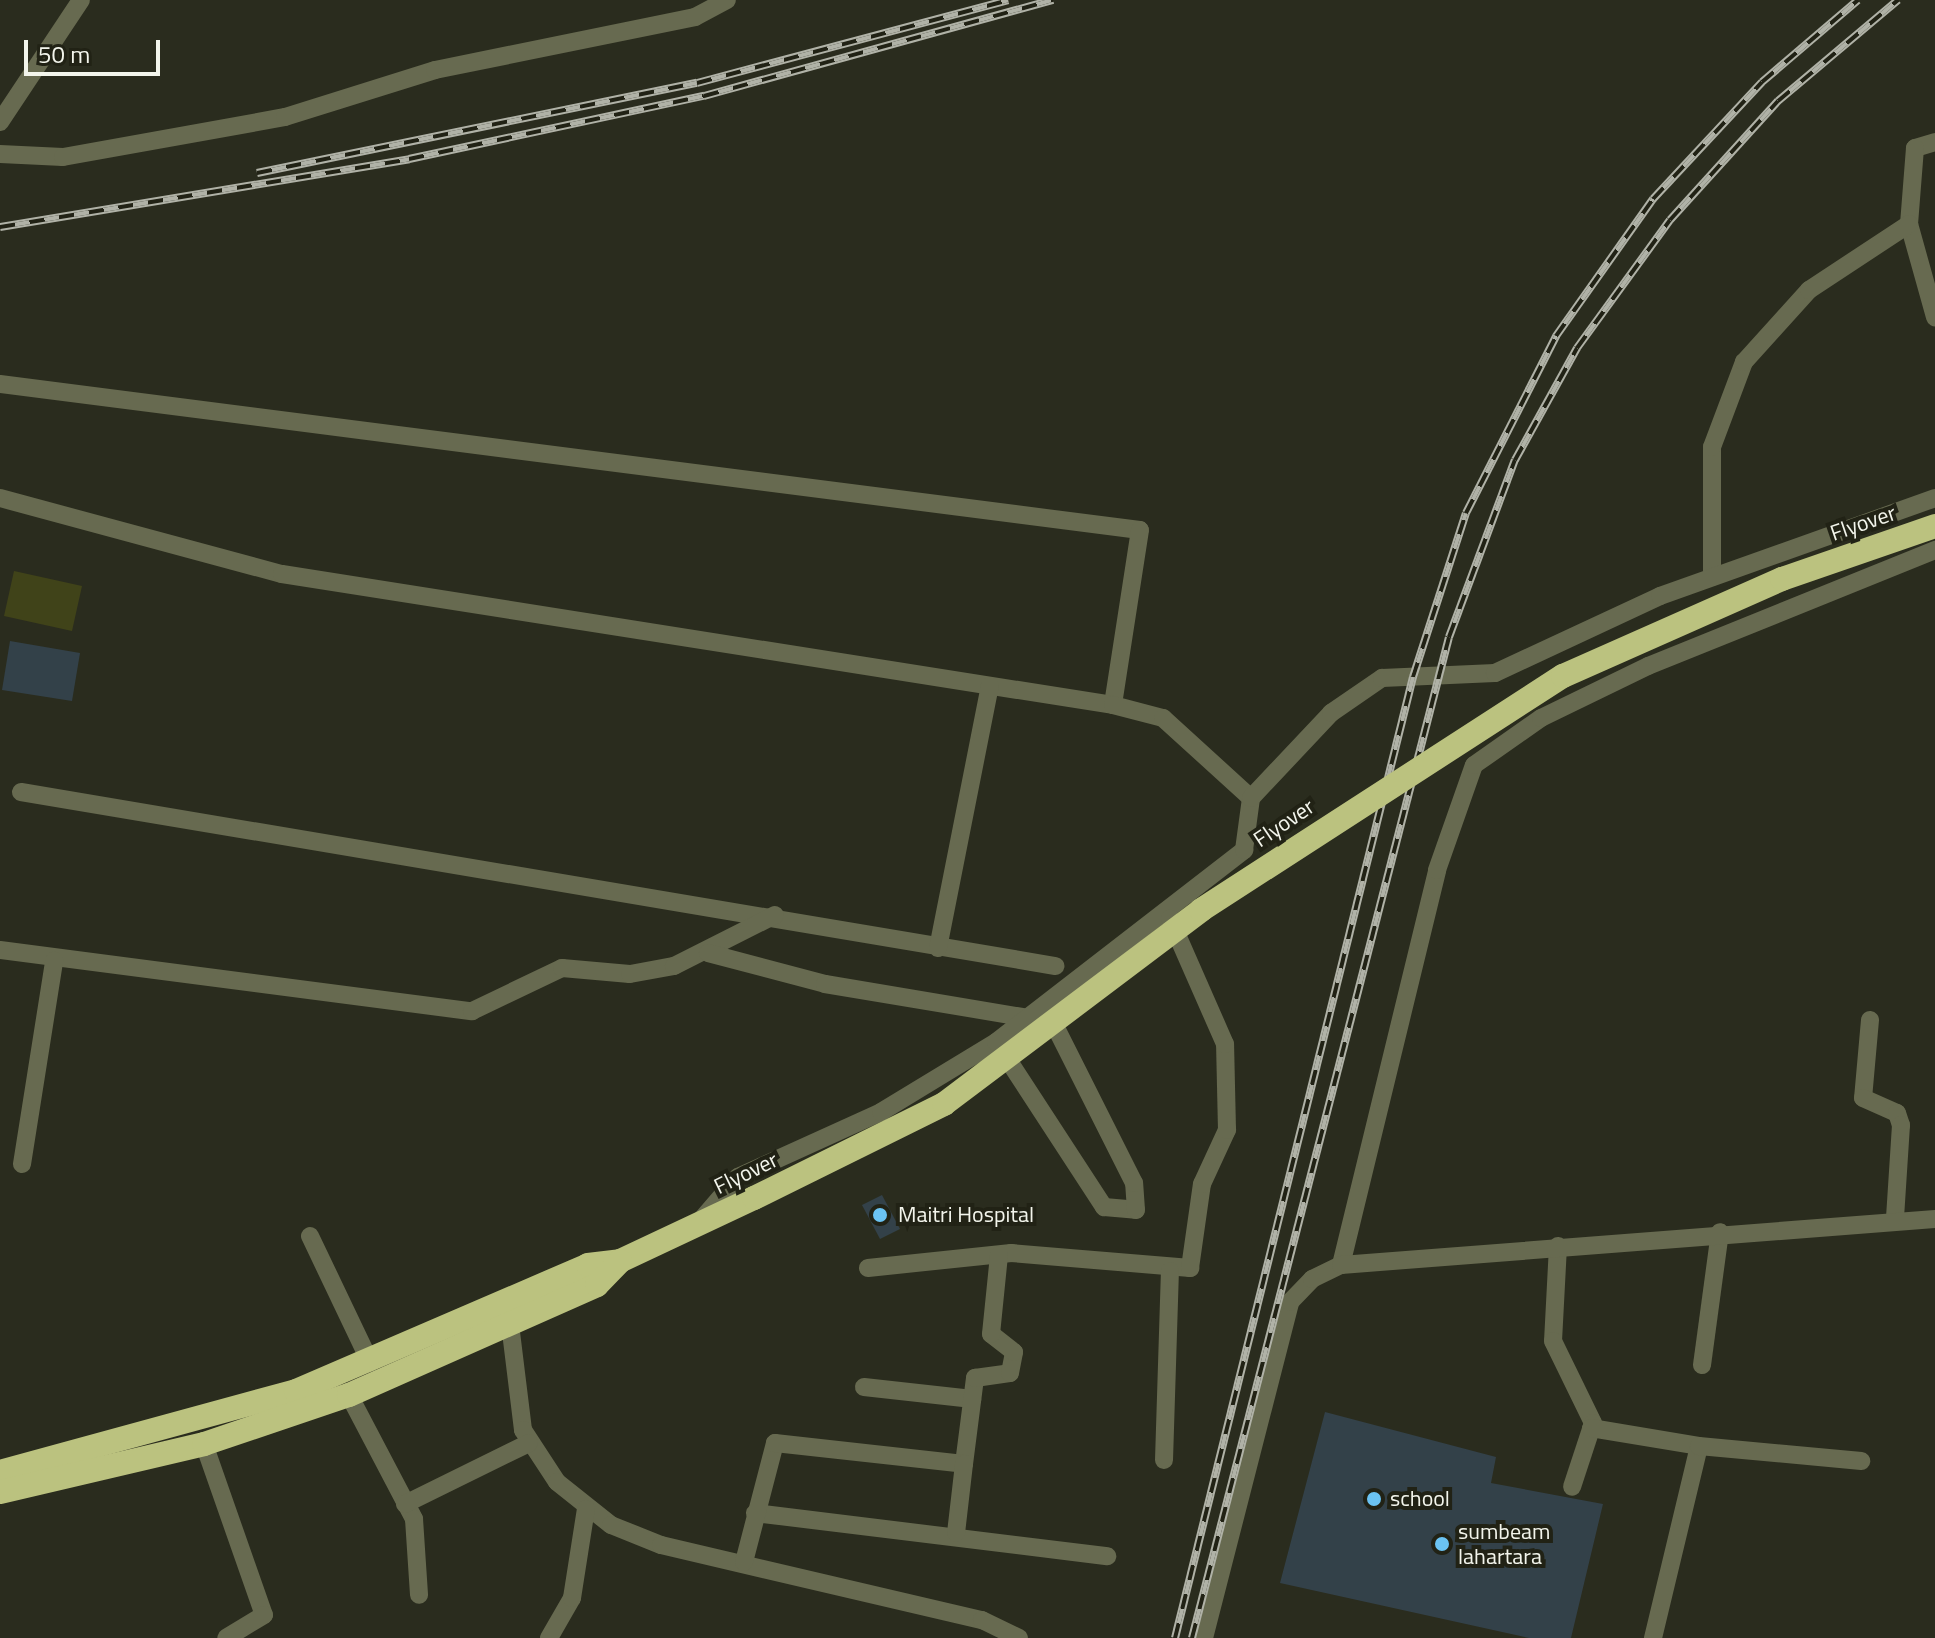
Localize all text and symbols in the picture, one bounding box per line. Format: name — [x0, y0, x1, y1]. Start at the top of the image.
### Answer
scale bar — [28, 24, 164, 74]
text: 50 m — [38, 36, 90, 72]
street label: Flyover — [1827, 500, 1899, 546]
street label: Flyover — [1249, 793, 1319, 853]
street label: Flyover — [710, 1146, 782, 1200]
place label: Maitri Hospital — [898, 1202, 1034, 1228]
marker: Maitri Hospital — [869, 1204, 891, 1226]
place label: school — [1390, 1486, 1450, 1512]
marker: school — [1365, 1490, 1383, 1508]
place label: sumbeam lahartara — [1458, 1518, 1550, 1570]
marker: sumbeam lahartara — [1433, 1535, 1451, 1553]

